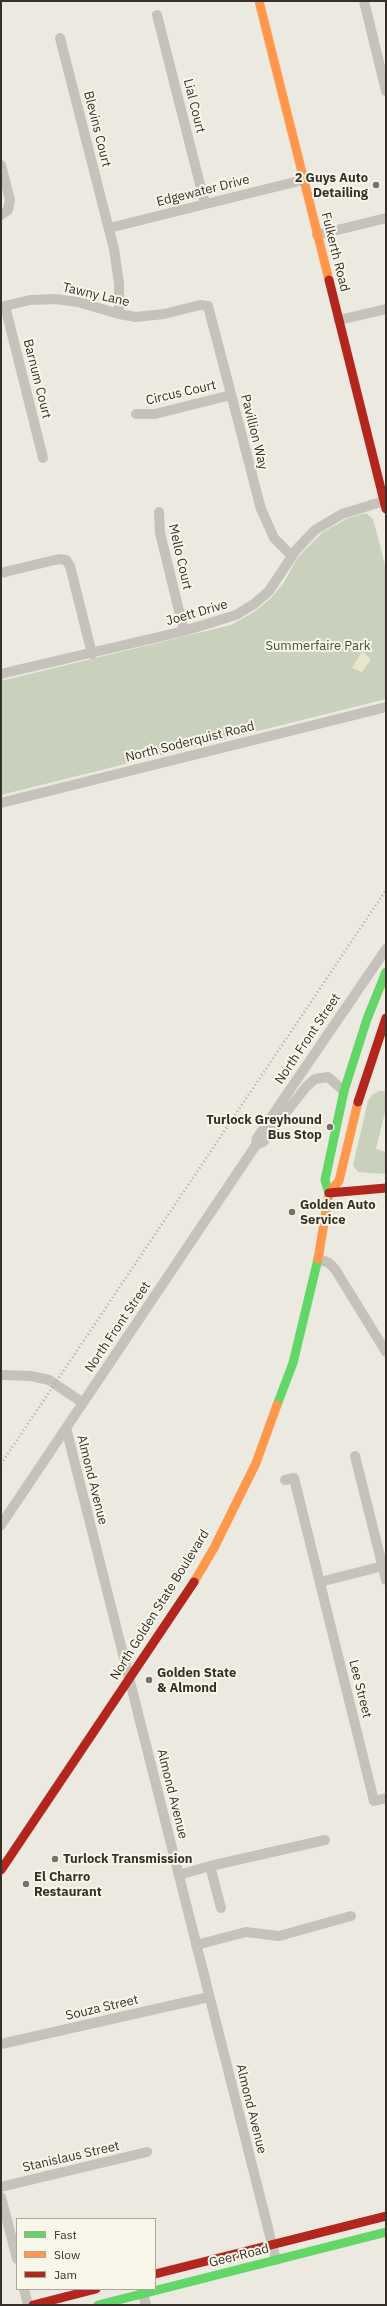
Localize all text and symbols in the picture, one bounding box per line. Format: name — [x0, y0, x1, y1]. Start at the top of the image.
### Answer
street label: Lial Court — [180, 77, 208, 135]
street label: Blevins Court — [80, 89, 114, 169]
place label: 2 Guys Auto Detailing — [295, 170, 368, 201]
street label: Edgewater Drive — [155, 172, 251, 210]
marker: 2 Guys Auto Detailing — [371, 180, 381, 190]
street label: Fulkerth Road — [318, 211, 352, 293]
street label: Tawny Lane — [61, 280, 131, 310]
street label: Barnum Court — [20, 338, 54, 420]
street label: Circus Court — [144, 377, 218, 409]
street label: Pavillion Way — [237, 393, 271, 471]
street label: Mello Court — [165, 523, 195, 591]
street label: Joett Drive — [164, 597, 230, 629]
park label: Summerfaire Park — [265, 638, 371, 654]
street label: North Soderquist Road — [124, 718, 256, 766]
street label: North Front Street — [272, 991, 344, 1087]
place label: Turlock Greyhound Bus Stop — [206, 1112, 322, 1143]
marker: Turlock Greyhound Bus Stop — [325, 1122, 335, 1132]
place label: Golden Auto Service — [300, 1197, 376, 1228]
marker: Golden Auto Service — [287, 1207, 297, 1217]
street label: North Front Street — [82, 1279, 154, 1375]
street label: Almond Avenue — [73, 1434, 111, 1526]
street label: North Golden State Boulevard — [107, 1527, 213, 1683]
street label: Lee Street — [345, 1658, 375, 1720]
place label: Golden State & Almond — [157, 1665, 236, 1696]
marker: Golden State & Almond — [144, 1675, 154, 1685]
street label: Almond Avenue — [153, 1748, 191, 1840]
place label: Turlock Transmission — [63, 1851, 192, 1867]
marker: Turlock Transmission — [50, 1854, 60, 1864]
place label: El Charro Restaurant — [34, 1869, 102, 1900]
marker: El Charro Restaurant — [21, 1879, 31, 1889]
street label: Souza Street — [64, 1992, 140, 2024]
street label: Almond Avenue — [232, 2063, 270, 2155]
street label: Stanislaus Street — [21, 2138, 121, 2176]
legend — [16, 2218, 156, 2290]
text: Fast — [54, 2227, 77, 2242]
street label: Geer Road — [208, 2241, 270, 2271]
text: Slow — [54, 2247, 80, 2262]
text: Jam — [54, 2267, 77, 2282]

